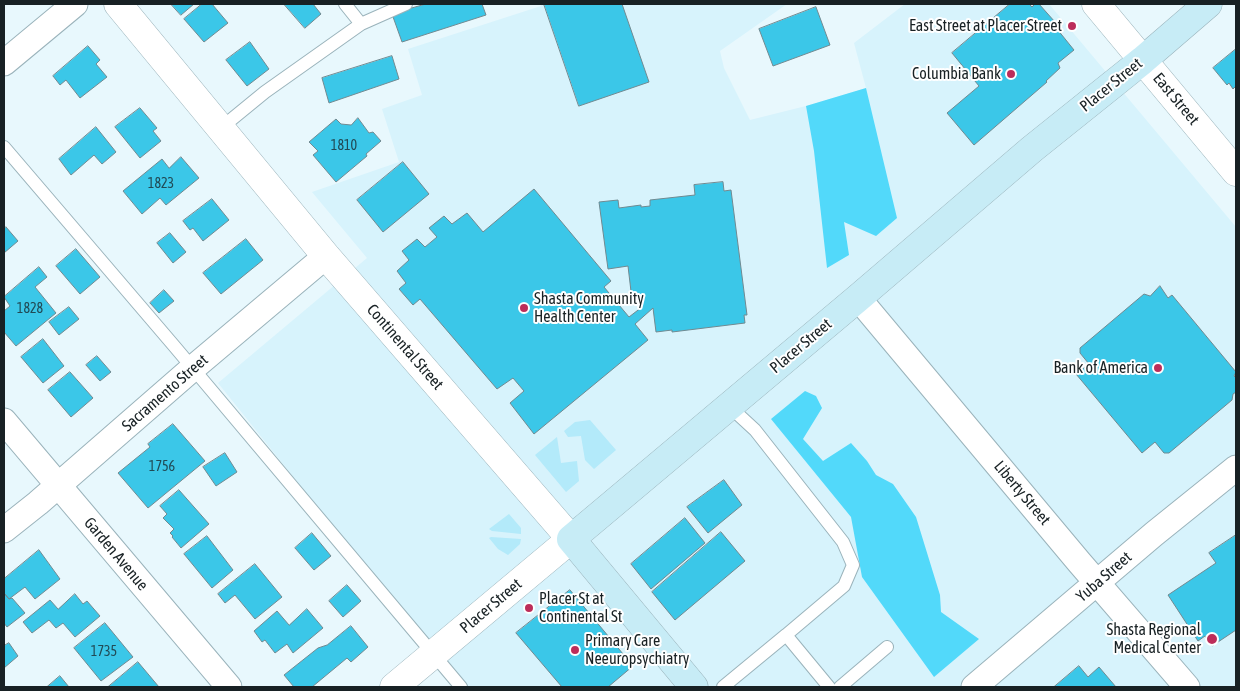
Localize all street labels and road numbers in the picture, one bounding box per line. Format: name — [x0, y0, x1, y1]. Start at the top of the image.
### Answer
street label: Placer Street — [1076, 54, 1146, 116]
street label: East Street — [1149, 69, 1203, 129]
street label: Continental Street — [363, 300, 447, 394]
street label: Placer Street — [766, 315, 836, 377]
street label: Sacramento Street — [118, 350, 212, 436]
street label: Liberty Street — [990, 457, 1054, 529]
street label: Garden Avenue — [80, 513, 152, 595]
street label: Yuba Street — [1072, 548, 1136, 606]
street label: Placer Street — [456, 575, 526, 637]

